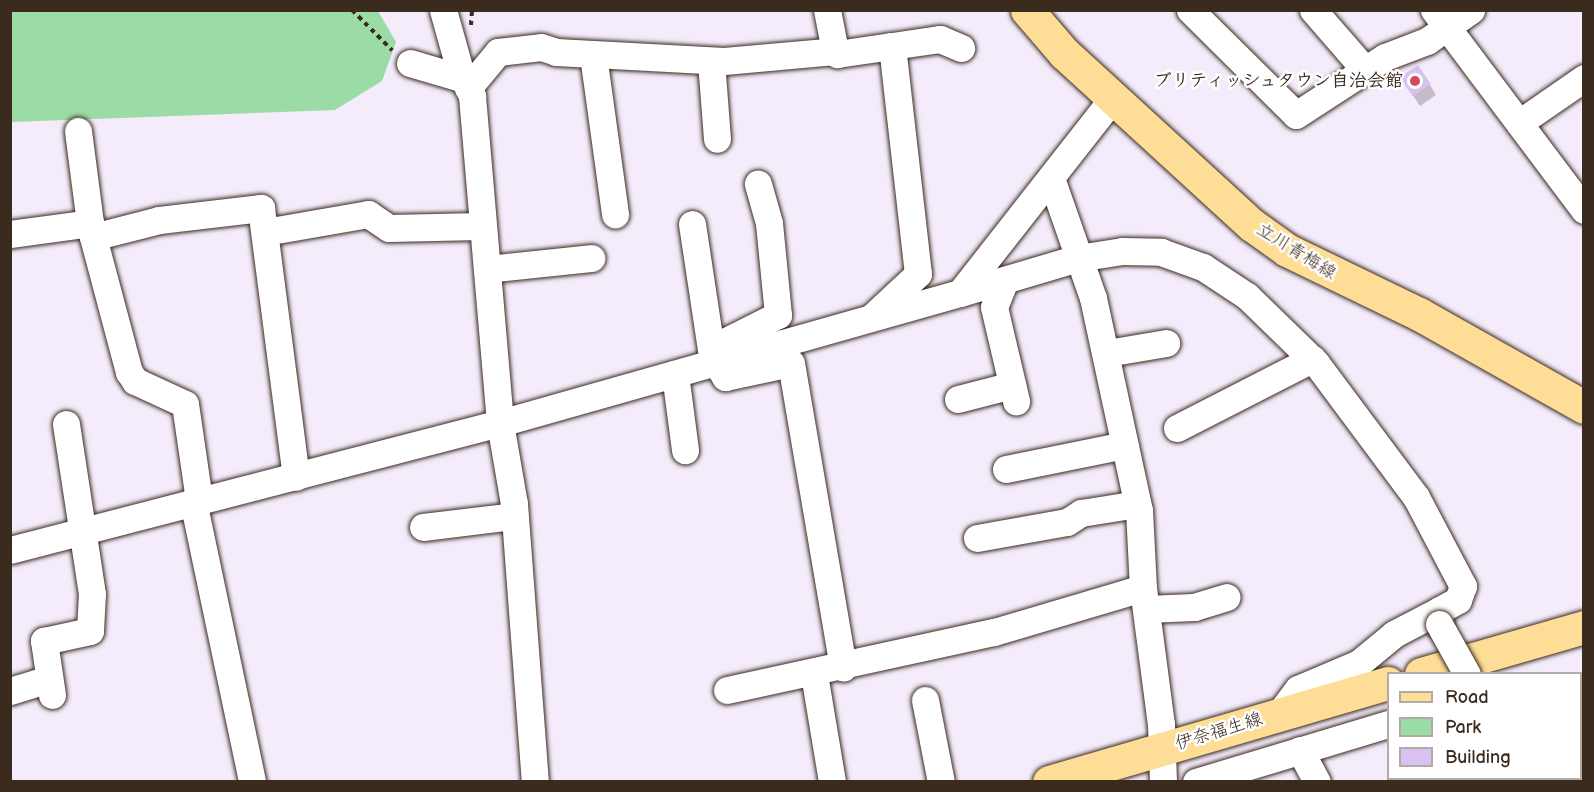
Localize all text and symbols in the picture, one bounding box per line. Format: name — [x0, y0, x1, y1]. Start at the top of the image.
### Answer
place label: ブリティッシュタウン自治会館 — [1151, 70, 1403, 92]
marker: ブリティッシュタウン自治会館 — [1408, 74, 1422, 88]
street label: 立川青梅線 — [1252, 219, 1340, 285]
legend — [1387, 672, 1582, 780]
text: Road — [1445, 687, 1489, 708]
street label: 伊奈福生線 — [1173, 709, 1265, 755]
text: Park — [1445, 717, 1481, 738]
text: Building — [1445, 747, 1511, 768]

